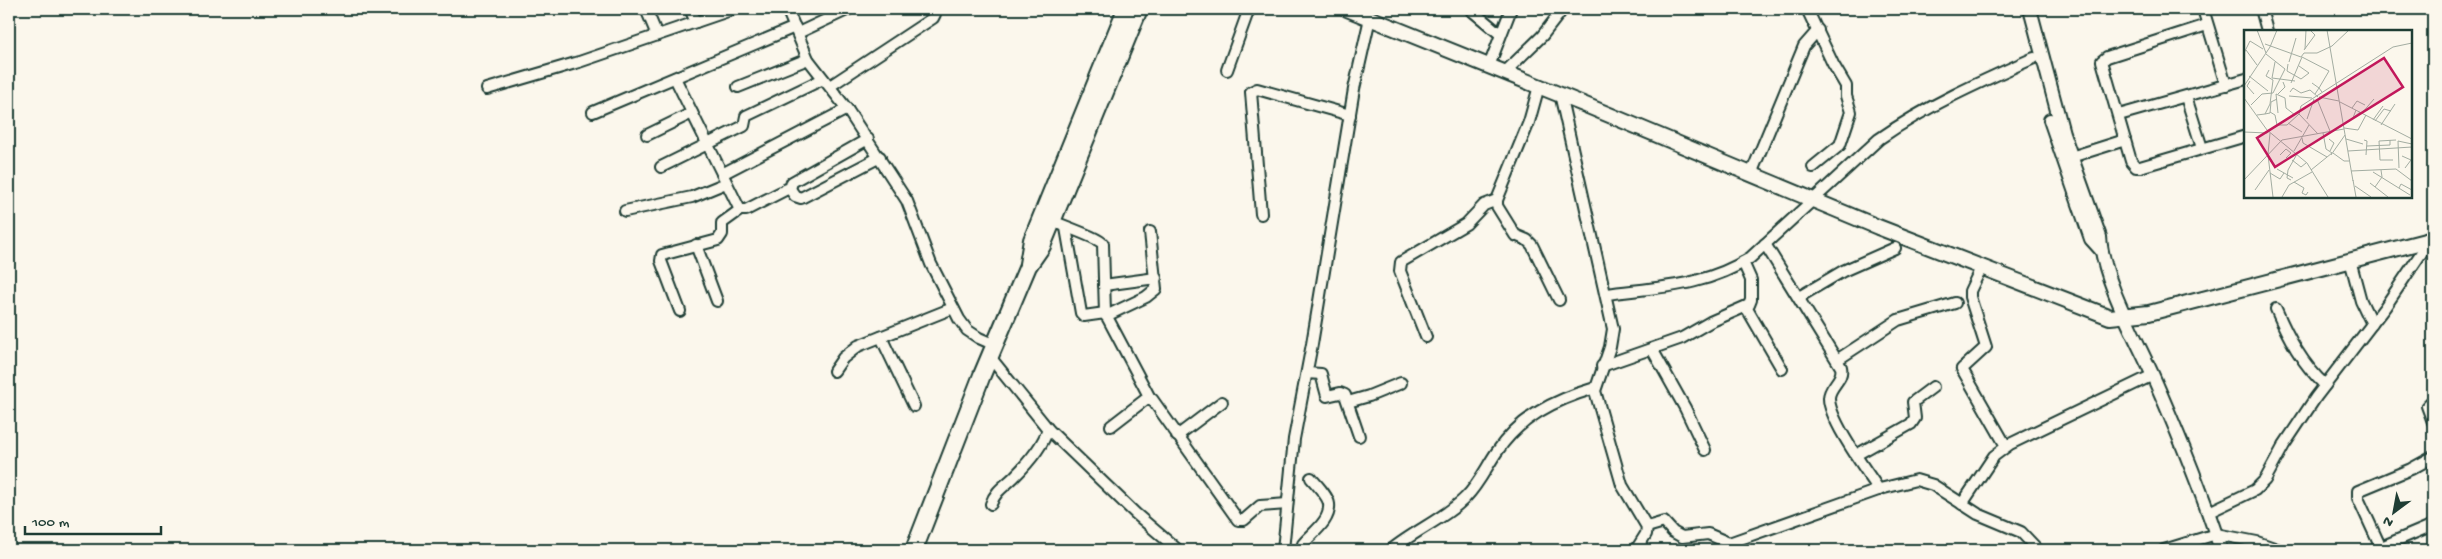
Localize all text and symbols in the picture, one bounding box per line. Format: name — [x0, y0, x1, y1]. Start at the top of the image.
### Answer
inset map — [2244, 30, 2412, 198]
north arrow — [2370, 486, 2420, 536]
scale bar — [25, 504, 161, 536]
text: N — [2380, 511, 2397, 531]
text: 100 m — [31, 514, 70, 532]

